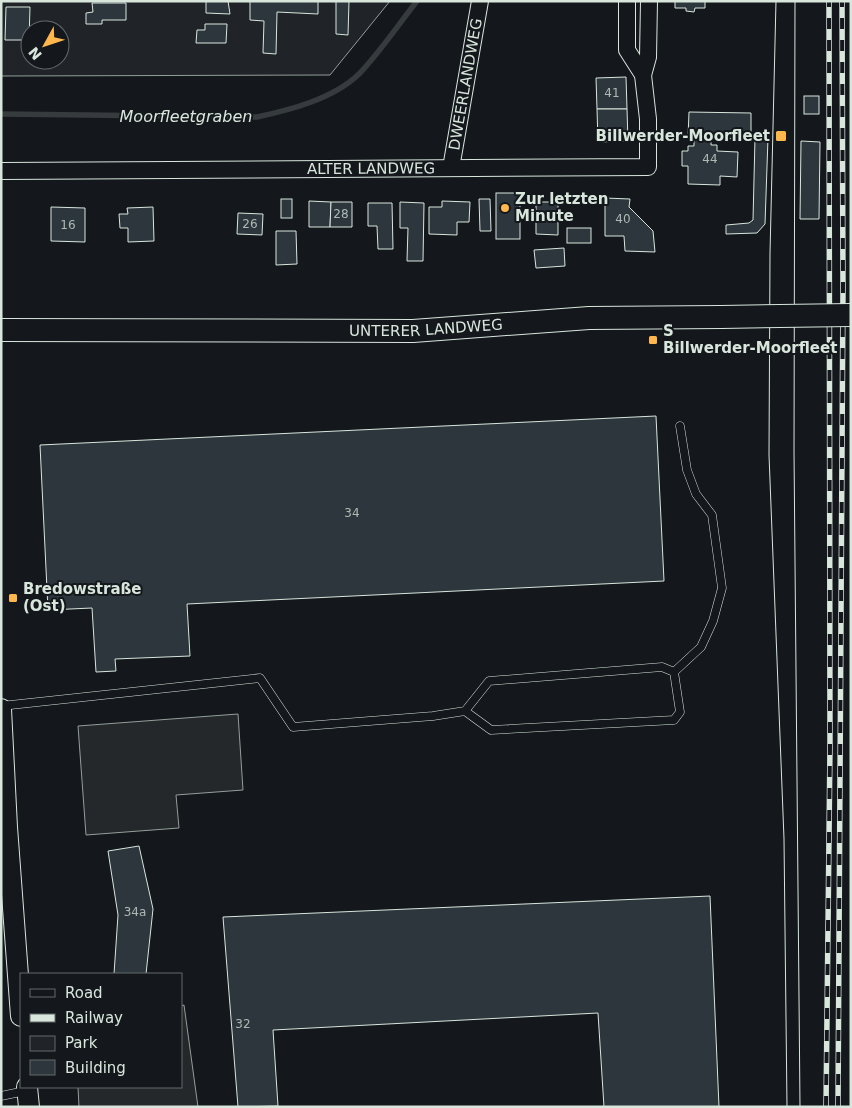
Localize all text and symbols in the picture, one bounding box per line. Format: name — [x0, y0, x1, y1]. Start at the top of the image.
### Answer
street label: DWEERLANDWEG — [445, 17, 486, 152]
north arrow — [20, 20, 70, 70]
text: N — [25, 44, 45, 63]
house number: 41 — [604, 86, 620, 100]
water label: Moorfleetgraben — [120, 107, 252, 126]
place label: Billwerder-Moorfleet — [596, 127, 770, 145]
marker: Billwerder-Moorfleet — [774, 129, 788, 143]
house number: 44 — [702, 152, 718, 166]
street label: ALTER LANDWEG — [307, 159, 435, 178]
place label: Zur letzten Minute — [515, 190, 608, 225]
marker: Zur letzten Minute — [499, 202, 511, 214]
house number: 28 — [333, 207, 349, 221]
house number: 40 — [615, 212, 631, 226]
house number: 26 — [242, 217, 258, 231]
house number: 16 — [60, 218, 76, 232]
street label: UNTERER LANDWEG — [349, 315, 503, 340]
place label: S Billwerder-Moorfleet — [663, 322, 837, 357]
marker: S Billwerder-Moorfleet — [647, 334, 659, 346]
house number: 34 — [344, 506, 360, 520]
place label: Bredowstraße (Ost) — [23, 580, 141, 615]
marker: Bredowstraße (Ost) — [7, 592, 19, 604]
house number: 34a — [124, 905, 146, 919]
legend — [20, 973, 182, 1088]
text: Road — [65, 984, 103, 1002]
text: Railway — [65, 1009, 123, 1027]
house number: 32 — [235, 1017, 251, 1031]
text: Park — [65, 1034, 98, 1052]
text: Building — [65, 1059, 126, 1077]

